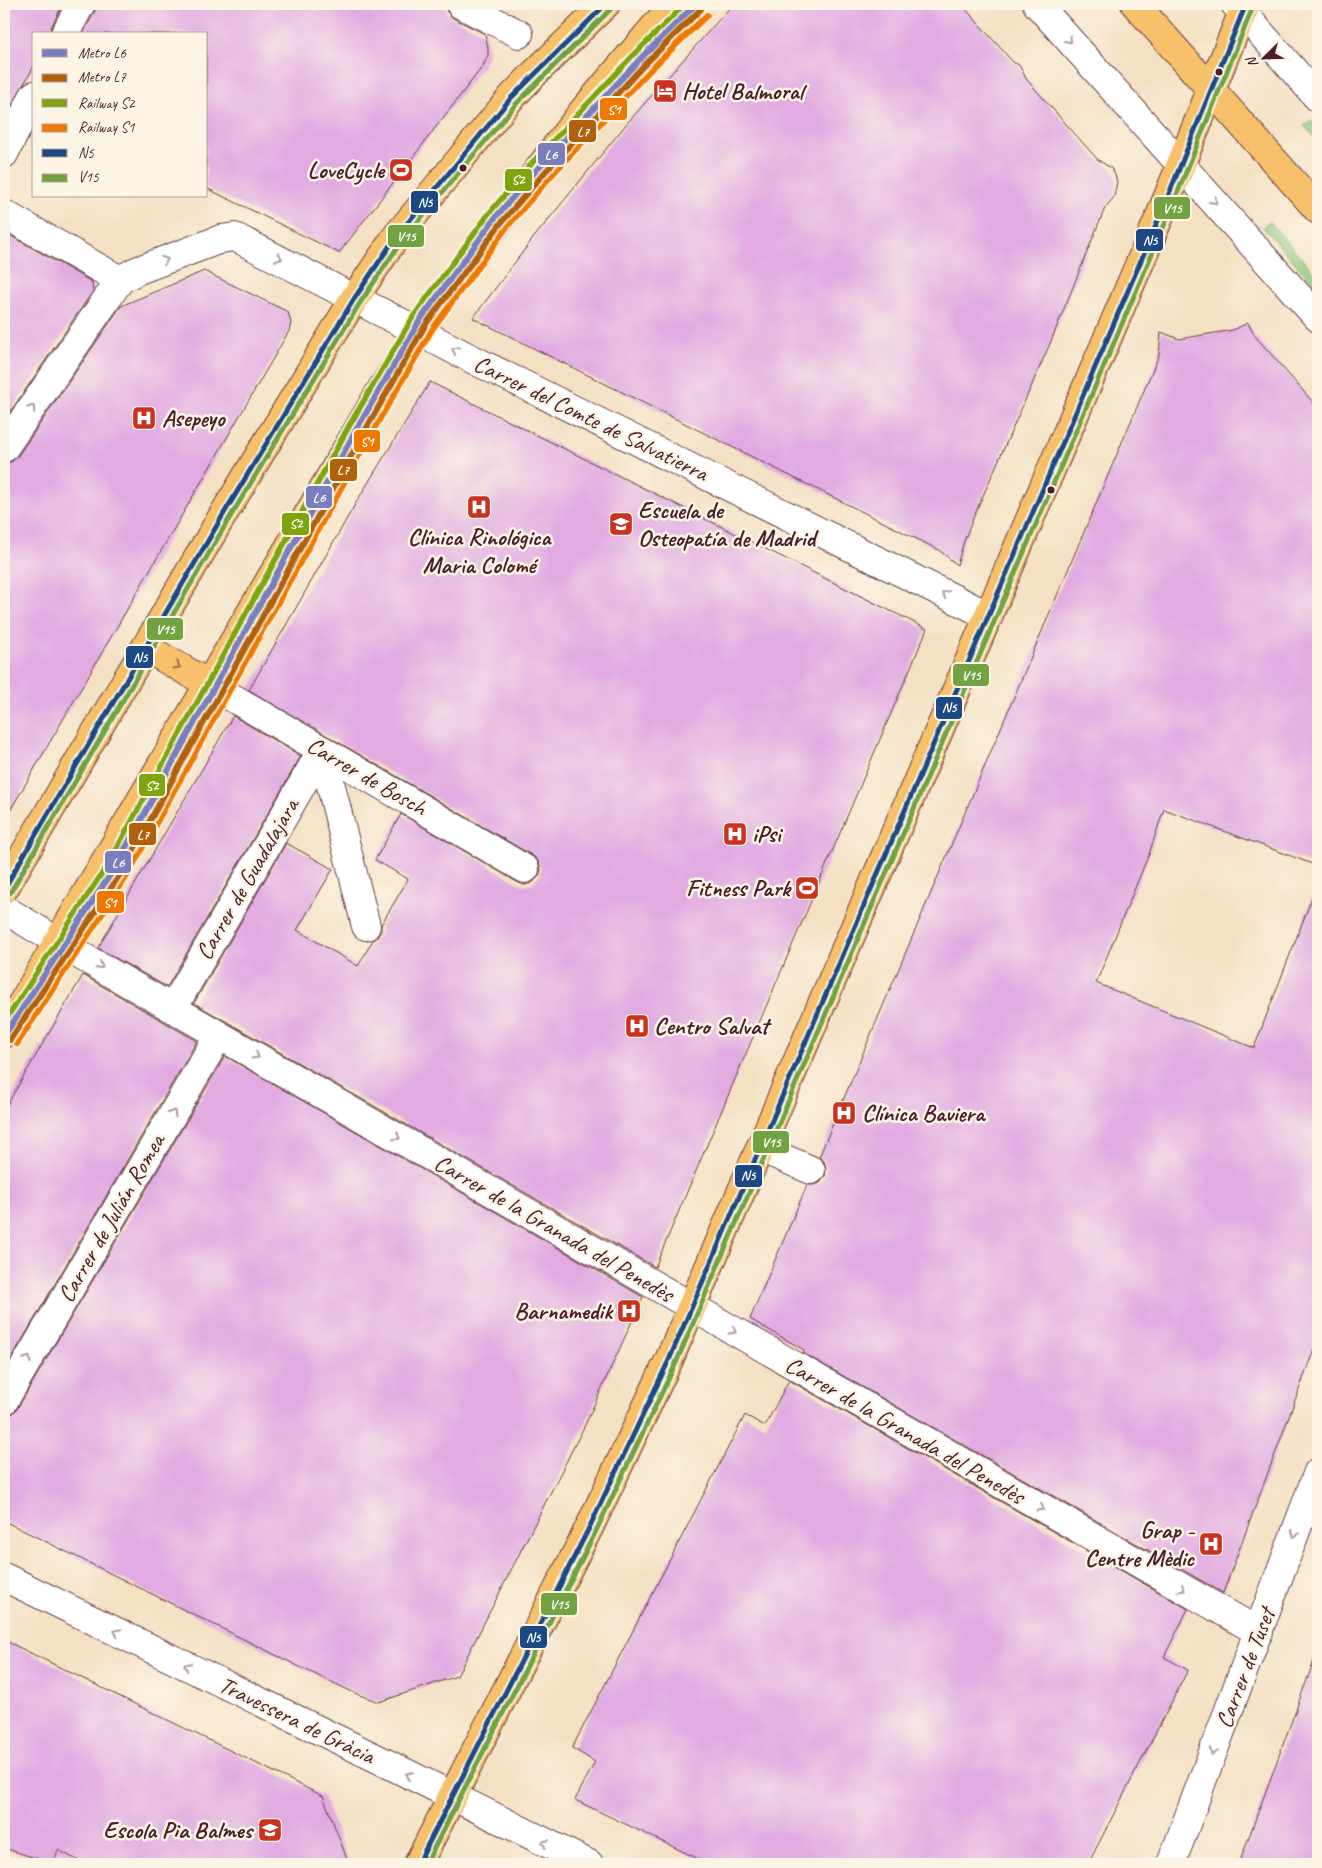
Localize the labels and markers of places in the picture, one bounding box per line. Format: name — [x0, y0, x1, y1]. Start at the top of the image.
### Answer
unlabelled marker — [1214, 67, 1224, 77]
place label: Hotel Balmoral — [682, 76, 808, 106]
hotel icon: Hotel Balmoral — [652, 78, 678, 104]
place label: LoveCycle — [308, 155, 386, 185]
sports icon: LoveCycle — [388, 157, 414, 183]
unlabelled marker — [458, 163, 468, 173]
place label: Asepeyo — [162, 403, 227, 433]
hospital icon: Asepeyo — [131, 405, 157, 431]
unlabelled marker — [1046, 485, 1056, 495]
hospital icon: Clínica Rinológica Maria Colomé — [466, 494, 492, 520]
place label: Escuela de Osteopatía de Madrid — [638, 495, 819, 553]
school or university icon: Escuela de Osteopatía de Madrid — [608, 511, 634, 537]
place label: Clínica Rinológica Maria Colomé — [408, 522, 553, 580]
place label: iPsi — [752, 819, 784, 849]
hospital icon: iPsi — [722, 821, 748, 847]
place label: Fitness Park — [686, 873, 792, 903]
sports icon: Fitness Park — [794, 875, 820, 901]
place label: Centro Salvat — [654, 1011, 772, 1041]
hospital icon: Centro Salvat — [624, 1013, 650, 1039]
place label: Clínica Baviera — [862, 1098, 986, 1128]
hospital icon: Clínica Baviera — [831, 1100, 857, 1126]
place label: Barnamedik — [514, 1296, 614, 1326]
hospital icon: Barnamedik — [616, 1298, 642, 1324]
place label: Grap - Centre Mèdic — [1085, 1515, 1195, 1573]
hospital icon: Grap - Centre Mèdic — [1198, 1531, 1224, 1557]
place label: Escola Pia Balmes — [103, 1815, 255, 1845]
school or university icon: Escola Pia Balmes — [257, 1817, 283, 1843]

